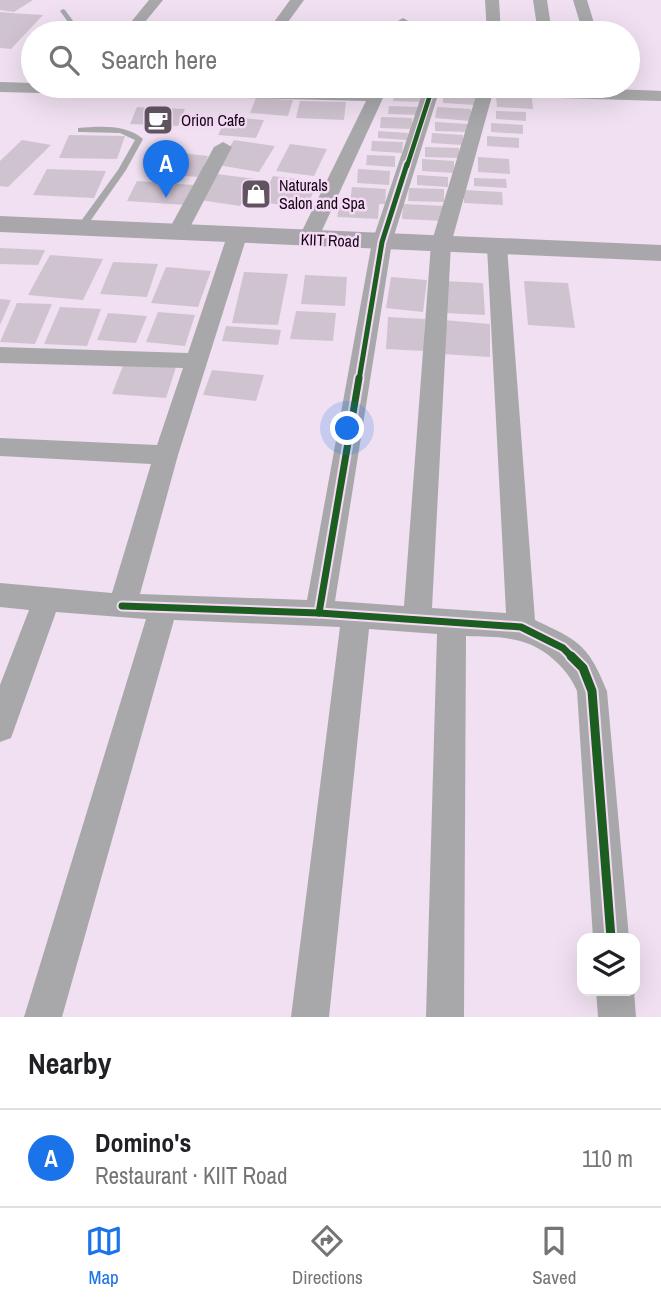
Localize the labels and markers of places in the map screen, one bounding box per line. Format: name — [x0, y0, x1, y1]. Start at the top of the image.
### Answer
cafe icon: Orion Cafe — [141, 103, 175, 137]
place label: Orion Cafe — [181, 109, 245, 131]
pin: A — [143, 140, 189, 198]
place label: Naturals Salon and Spa — [279, 174, 366, 214]
shop icon: Naturals Salon and Spa — [239, 177, 273, 211]

